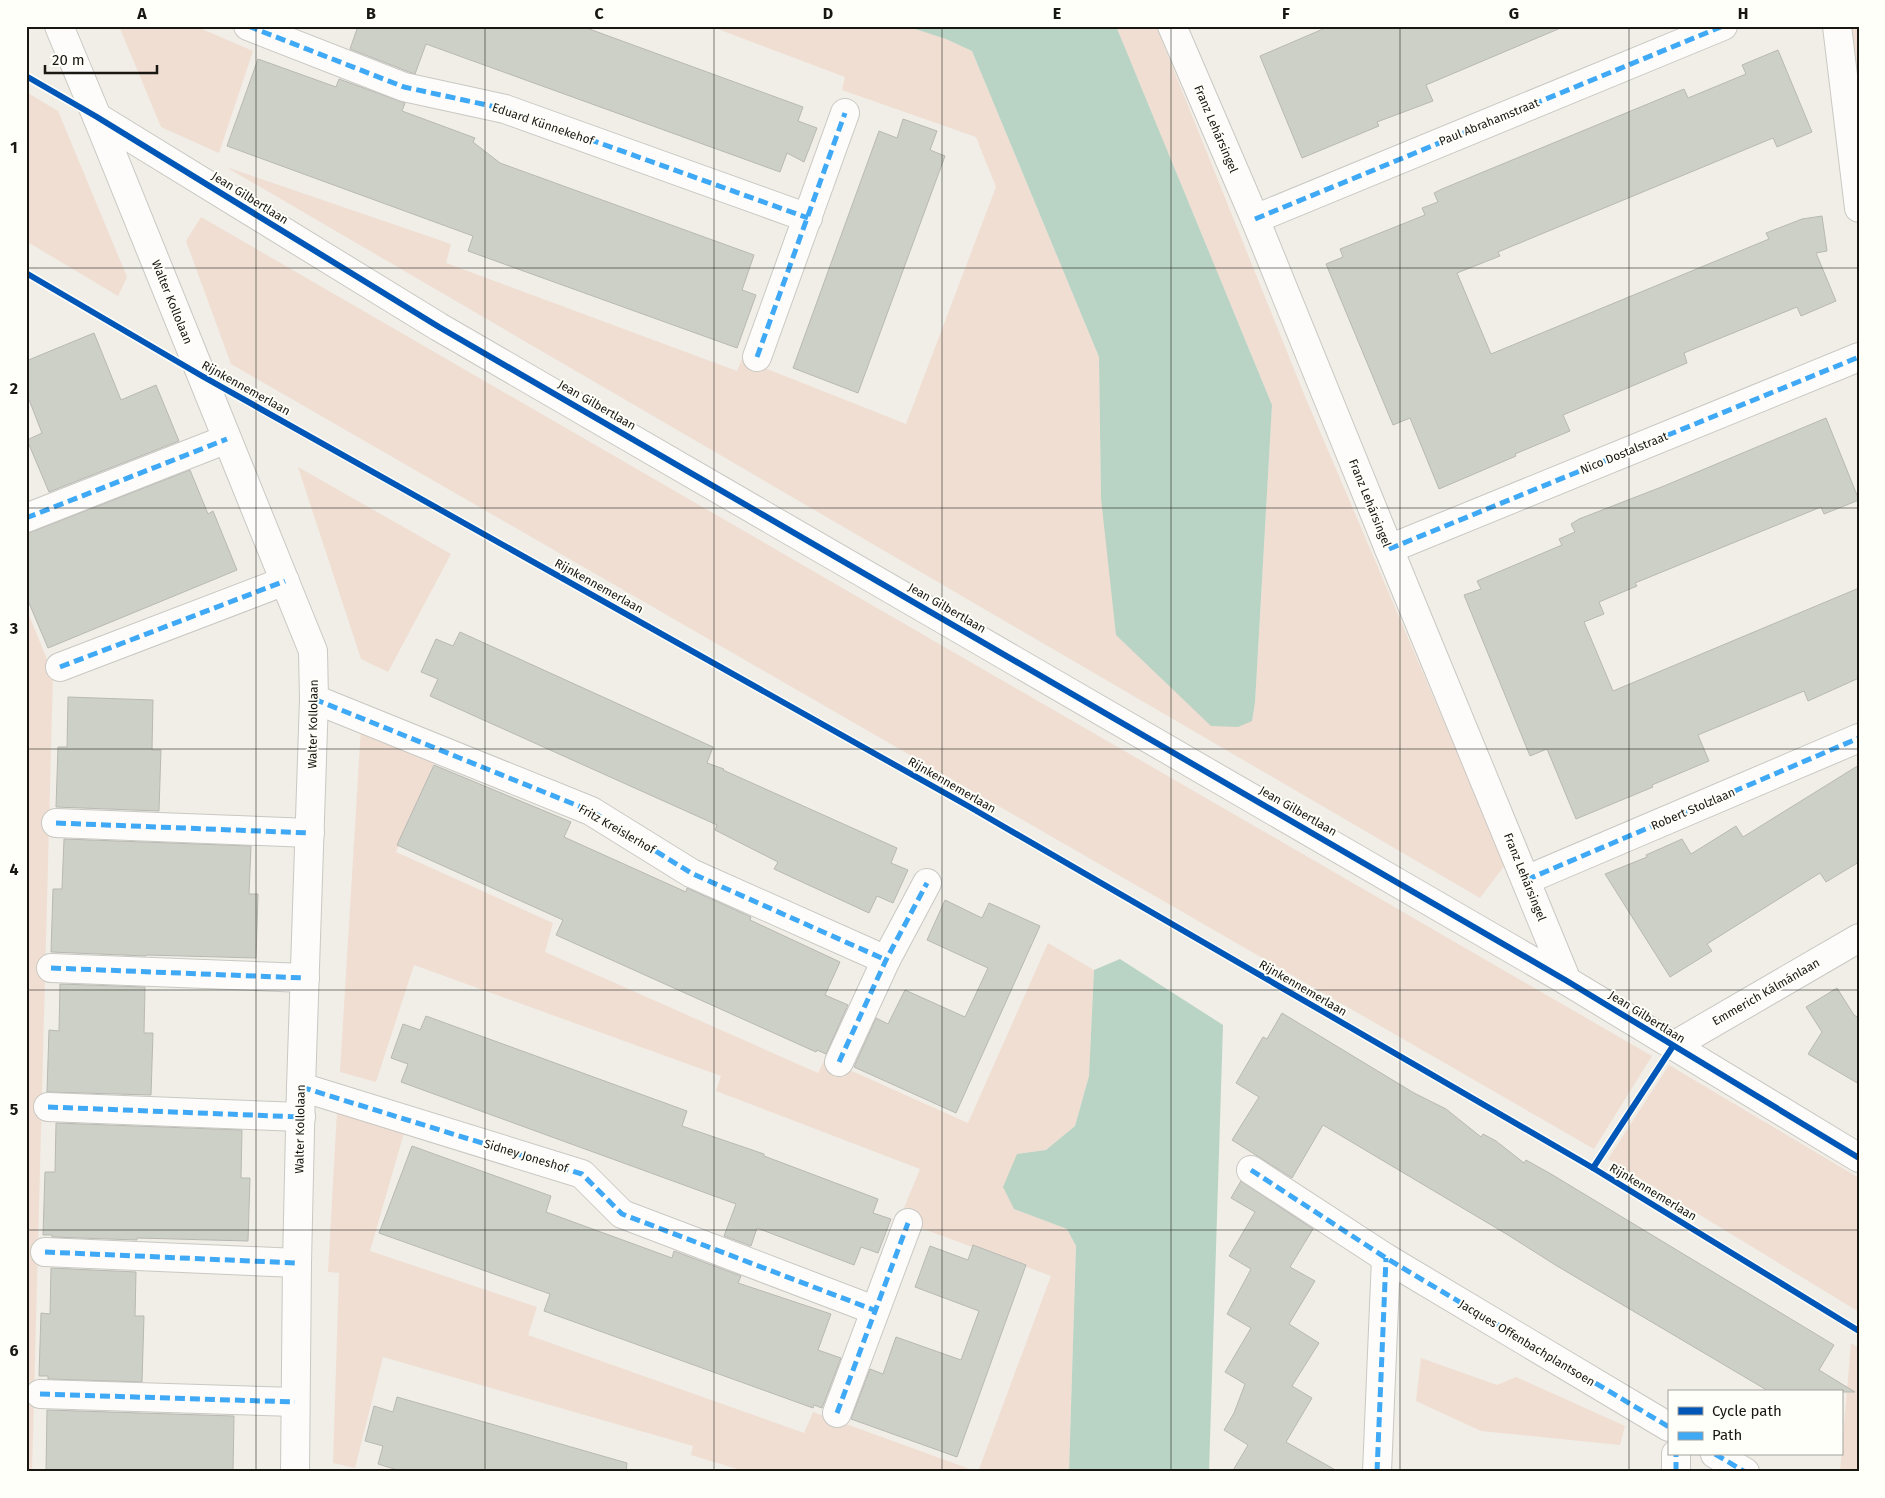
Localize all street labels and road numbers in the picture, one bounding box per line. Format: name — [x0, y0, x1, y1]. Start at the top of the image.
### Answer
street label: Franz Lehársingel — [1191, 83, 1241, 175]
street label: Paul Abrahamstraat — [1437, 95, 1542, 148]
street label: Eduard Künnekehof — [490, 100, 597, 148]
street label: Jean Gilbertlaan — [209, 169, 291, 227]
street label: Walter Kollolaan — [149, 258, 195, 346]
street label: Rijnkennemerlaan — [199, 358, 293, 418]
street label: Jean Gilbertlaan — [556, 377, 638, 433]
street label: Nico Dostalstraat — [1578, 429, 1670, 477]
street label: Franz Lehársingel — [1346, 457, 1394, 550]
street label: Rijnkennemerlaan — [552, 556, 646, 616]
street label: Jean Gilbertlaan — [906, 580, 988, 636]
street label: Walter Kollolaan — [305, 679, 321, 769]
street label: Rijnkennemerlaan — [906, 754, 998, 816]
street label: Jean Gilbertlaan — [1257, 783, 1339, 839]
street label: Robert Stolzlaan — [1649, 785, 1737, 833]
street label: Fritz Kreislerhof — [576, 801, 658, 857]
street label: Franz Lehársingel — [1501, 831, 1549, 924]
street label: Emmerich Kálmánlaan — [1710, 956, 1822, 1028]
street label: Rijnkennemerlaan — [1257, 957, 1349, 1019]
street label: Jean Gilbertlaan — [1606, 988, 1688, 1046]
street label: Walter Kollolaan — [292, 1084, 308, 1174]
street label: Sidney Joneshof — [482, 1136, 571, 1176]
street label: Rijnkennemerlaan — [1607, 1160, 1699, 1224]
street label: Jacques Offenbachplantsoen — [1457, 1297, 1597, 1389]

